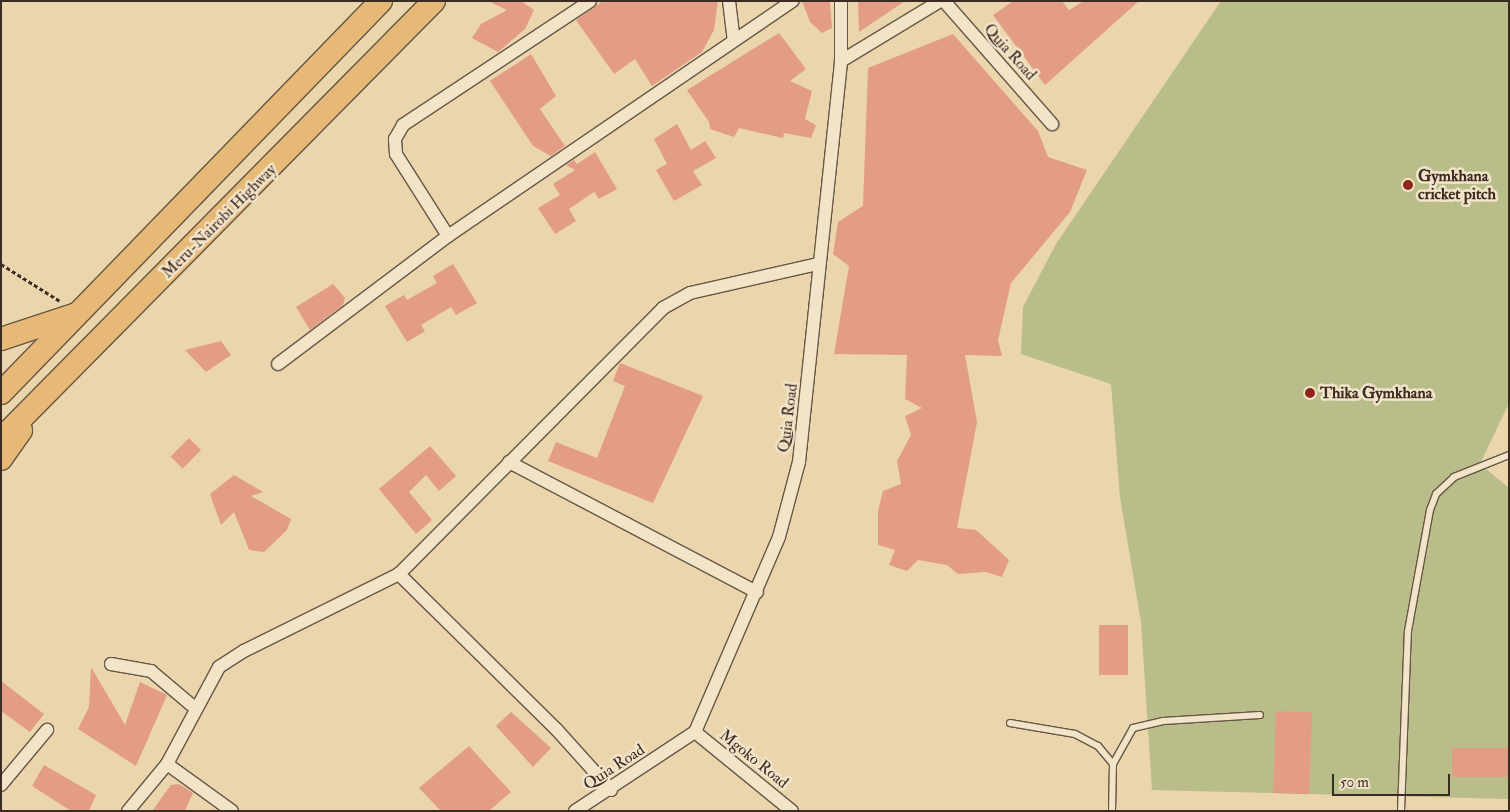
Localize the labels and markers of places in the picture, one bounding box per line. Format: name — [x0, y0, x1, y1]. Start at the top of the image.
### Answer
place label: Gymkhana cricket pitch — [1418, 166, 1496, 204]
marker: Gymkhana cricket pitch — [1402, 179, 1414, 191]
place label: Thika Gymkhana — [1320, 383, 1432, 403]
marker: Thika Gymkhana — [1304, 387, 1316, 399]

